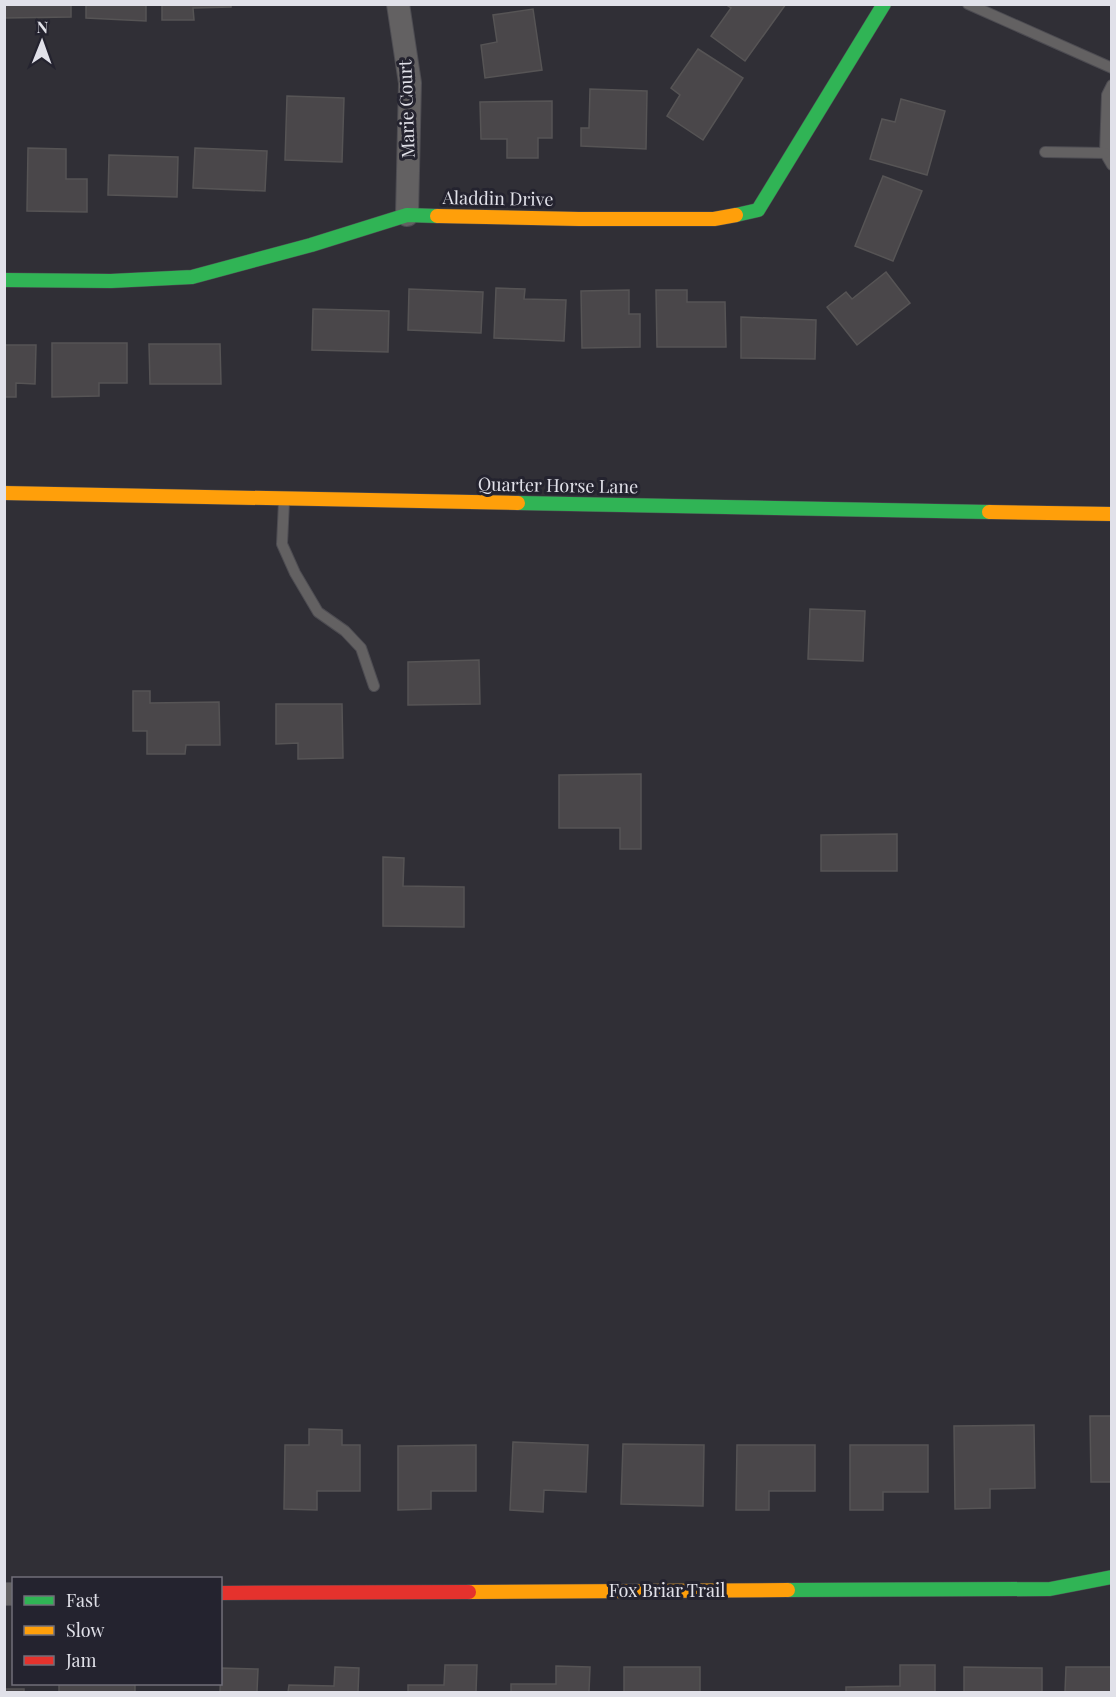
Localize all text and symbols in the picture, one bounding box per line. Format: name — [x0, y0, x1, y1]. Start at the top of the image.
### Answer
north arrow — [12, 12, 72, 72]
text: N — [36, 16, 49, 37]
street label: Marie Court — [392, 59, 420, 159]
street label: Aladdin Drive — [441, 185, 554, 211]
street label: Quarter Horse Lane — [478, 472, 639, 498]
legend — [12, 1577, 222, 1685]
street label: Fox Briar Trail — [609, 1578, 725, 1602]
text: Fast — [66, 1588, 100, 1612]
text: Slow — [66, 1618, 104, 1642]
text: Jam — [65, 1648, 96, 1672]

